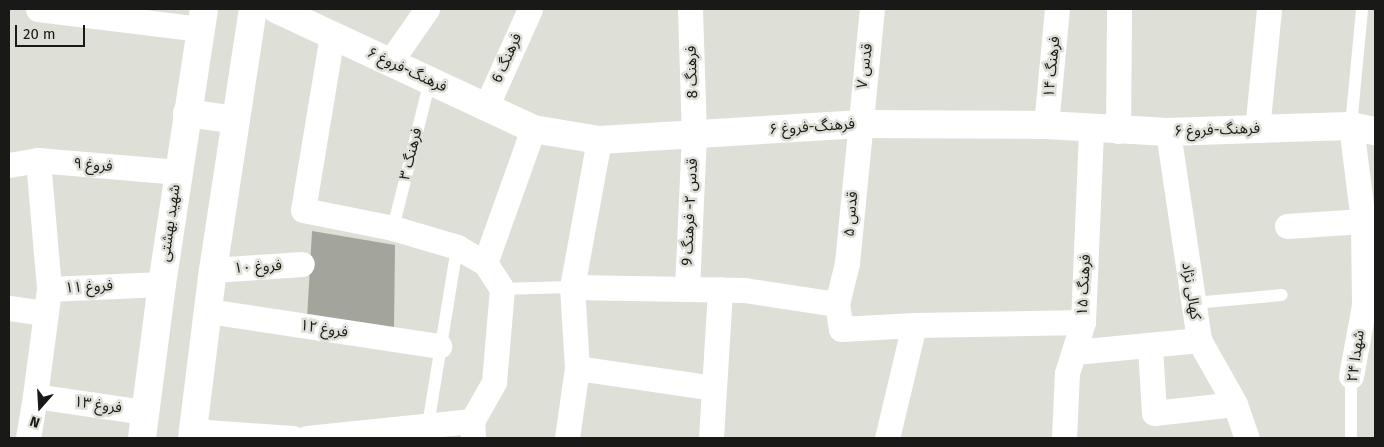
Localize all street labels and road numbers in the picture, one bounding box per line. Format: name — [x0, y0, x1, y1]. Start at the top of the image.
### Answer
street label: فرهنگ 6 — [488, 30, 526, 86]
street label: فرهنگ ۱۴ — [1040, 35, 1064, 99]
street label: قدس ۷ — [853, 42, 877, 90]
street label: فرهنگ-فروغ ۶ — [364, 44, 450, 96]
street label: فرهنگ 8 — [682, 45, 702, 99]
street label: فرهنگ-فروغ ۶ — [768, 115, 856, 139]
street label: فرهنگ-فروغ ۶ — [1174, 120, 1260, 140]
street label: فرهنگ ۳ — [396, 126, 426, 182]
street label: فروغ ۹ — [73, 154, 113, 176]
street label: قدس ۲- فرهنگ 9 — [678, 158, 702, 266]
street label: شهید بهشتی — [156, 183, 184, 263]
street label: قدس ۵ — [840, 191, 862, 237]
street label: فرهنگ ۱۵ — [1073, 254, 1095, 316]
street label: فروغ ۱۰ — [233, 256, 283, 278]
street label: کهالی نژاد — [1178, 261, 1204, 321]
street label: فروغ ۱۱ — [65, 277, 113, 297]
street label: فروغ ۱۲ — [299, 316, 349, 342]
street label: شهدا ۲۴ — [1343, 329, 1369, 383]
street label: فروغ ۱۳ — [73, 393, 123, 417]

